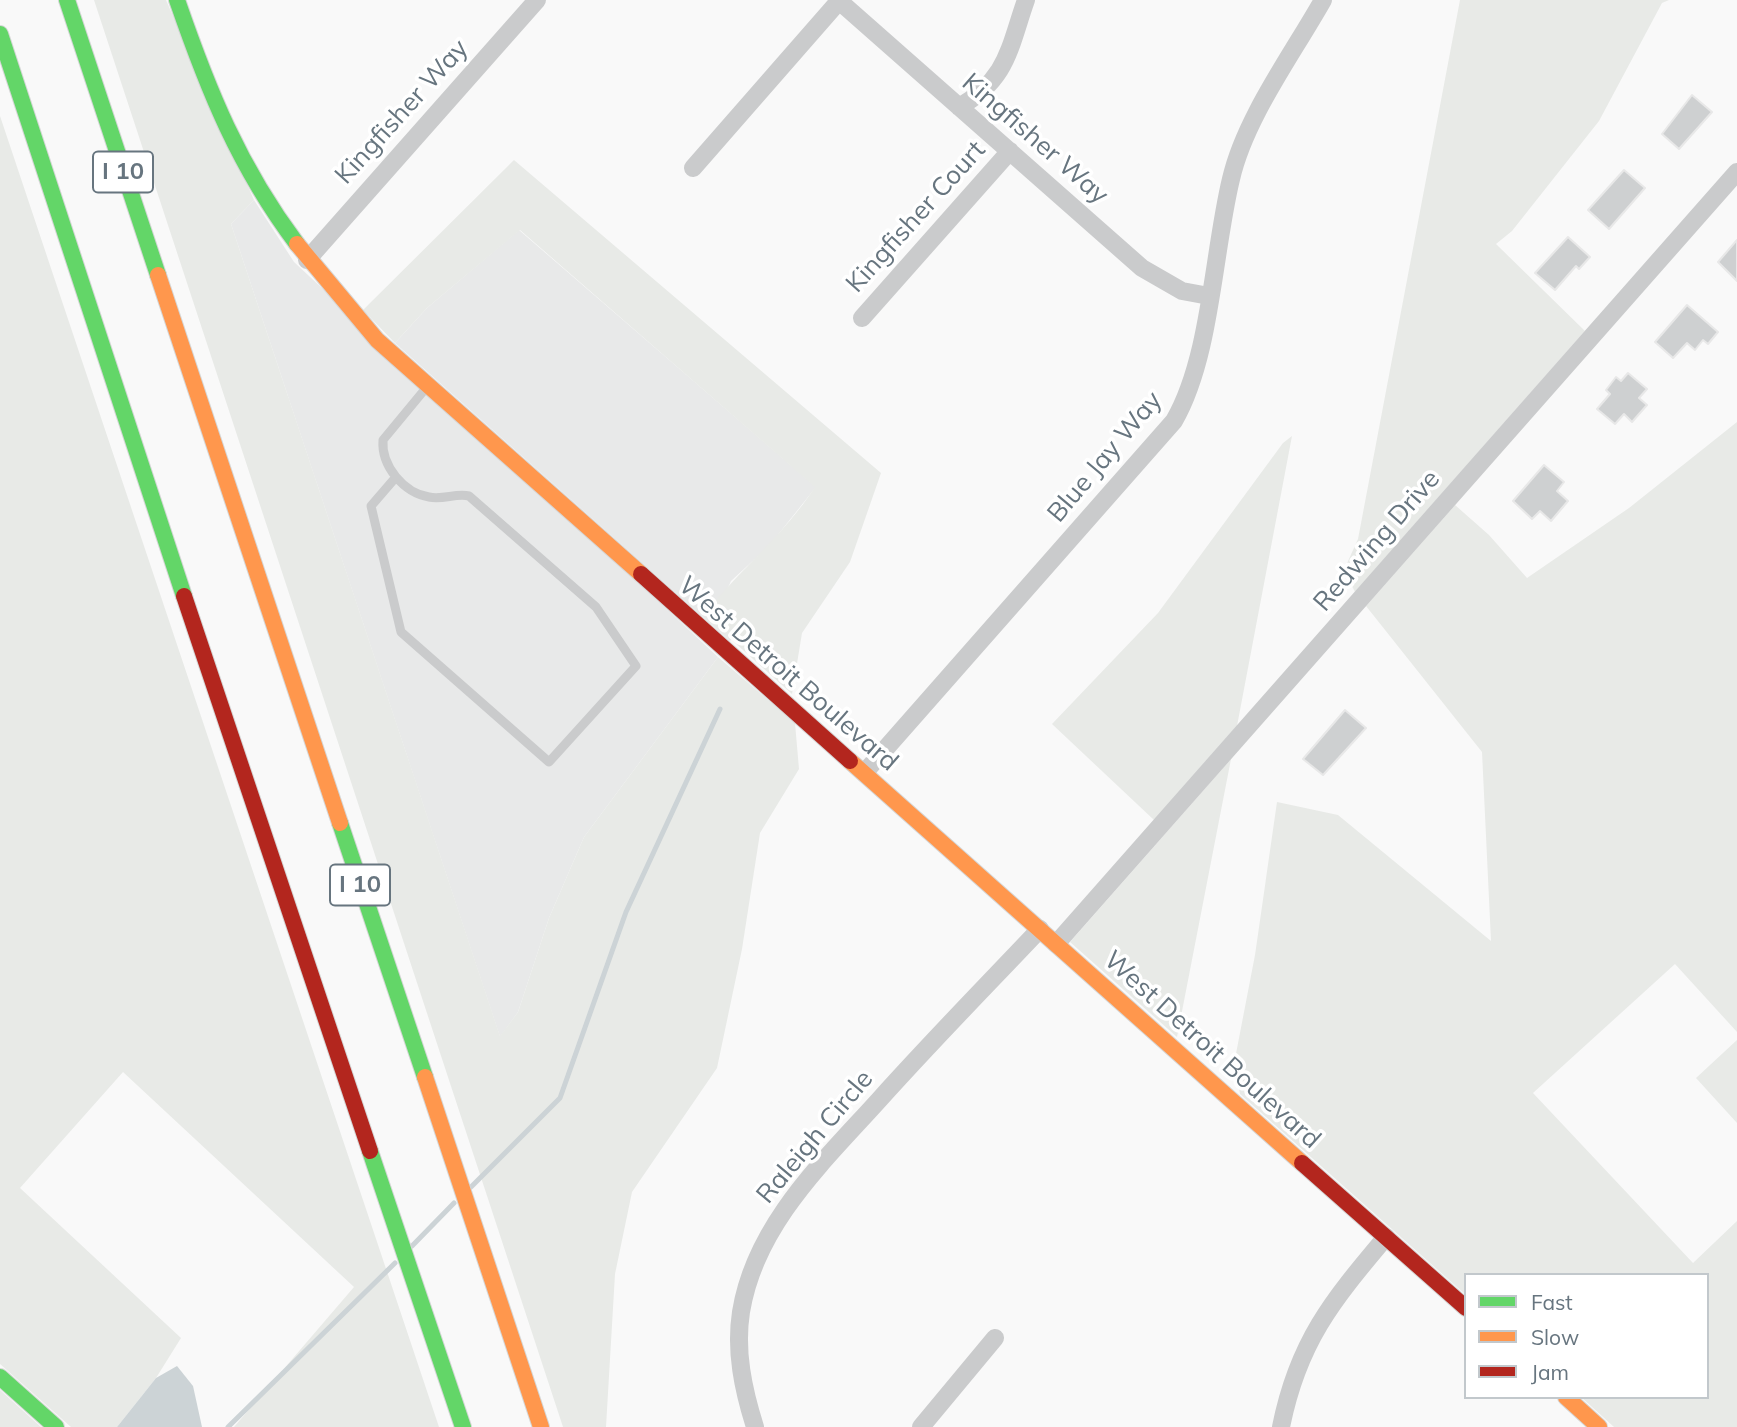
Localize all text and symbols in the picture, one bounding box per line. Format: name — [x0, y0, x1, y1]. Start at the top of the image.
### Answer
street label: Kingfisher Way — [329, 33, 475, 191]
street label: Kingfisher Way — [955, 67, 1115, 211]
street label: Kingfisher Court — [840, 135, 992, 299]
road number: I 10 — [93, 152, 153, 192]
street label: Blue Jay Way — [1041, 385, 1169, 529]
street label: Redwing Drive — [1307, 464, 1447, 618]
street label: West Detroit Boulevard — [672, 570, 904, 778]
road number: I 10 — [330, 864, 390, 906]
street label: West Detroit Boulevard — [1097, 944, 1327, 1156]
street label: Raleigh Circle — [750, 1064, 880, 1210]
legend — [1464, 1273, 1709, 1399]
text: Fast — [1531, 1289, 1573, 1315]
text: Slow — [1531, 1324, 1579, 1350]
text: Jam — [1531, 1359, 1569, 1385]

